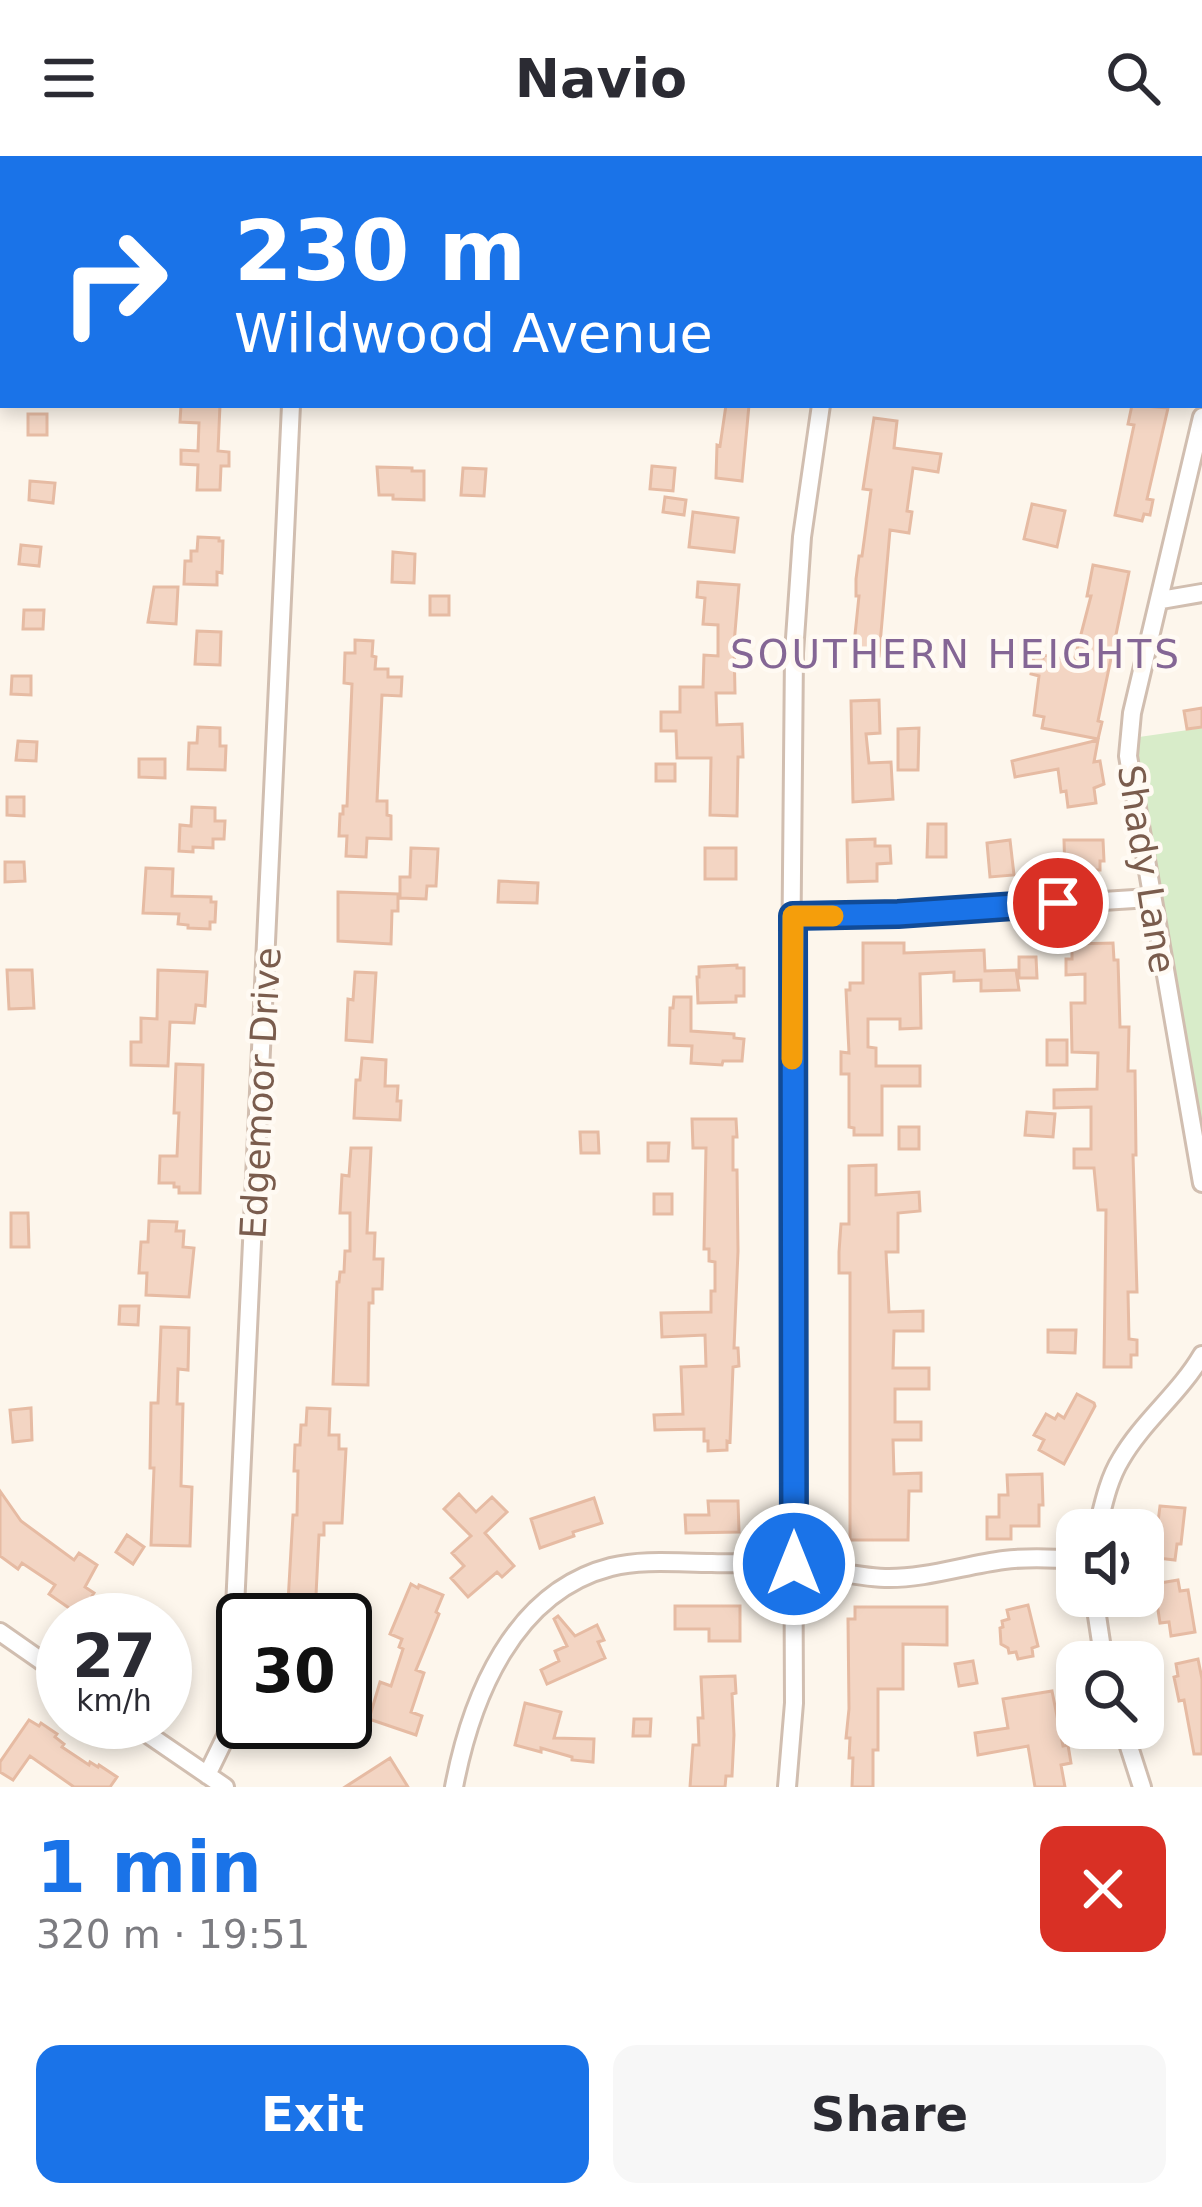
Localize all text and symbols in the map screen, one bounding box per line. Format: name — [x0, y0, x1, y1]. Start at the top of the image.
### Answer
icon: menu — [36, 45, 102, 111]
icon: search — [1100, 45, 1166, 111]
text: Navio — [515, 47, 687, 110]
text: 230 m — [234, 202, 526, 300]
icon: right — [36, 204, 192, 360]
text: Wildwood Avenue — [234, 302, 713, 365]
district label: SOUTHERN HEIGHTS — [730, 632, 1182, 677]
street label: Shady Lane — [1110, 762, 1183, 976]
pin — [1007, 852, 1109, 954]
icon: arrive — [1025, 870, 1091, 936]
street label: Edgemoor Drive — [232, 946, 289, 1240]
position arrow — [731, 1501, 857, 1627]
map controls — [1056, 1509, 1164, 1749]
button: sound — [1056, 1509, 1164, 1617]
speed limit sign: 30 — [216, 1593, 372, 1749]
text: 27 — [72, 1621, 156, 1691]
button: search — [1056, 1641, 1164, 1749]
text: km/h — [76, 1683, 152, 1718]
text: 1 min — [36, 1825, 262, 1909]
button: close — [1040, 1826, 1166, 1952]
text: 320 m · 19:51 — [36, 1912, 310, 1957]
button: Exit — [36, 2045, 589, 2183]
button: Share — [613, 2045, 1166, 2183]

